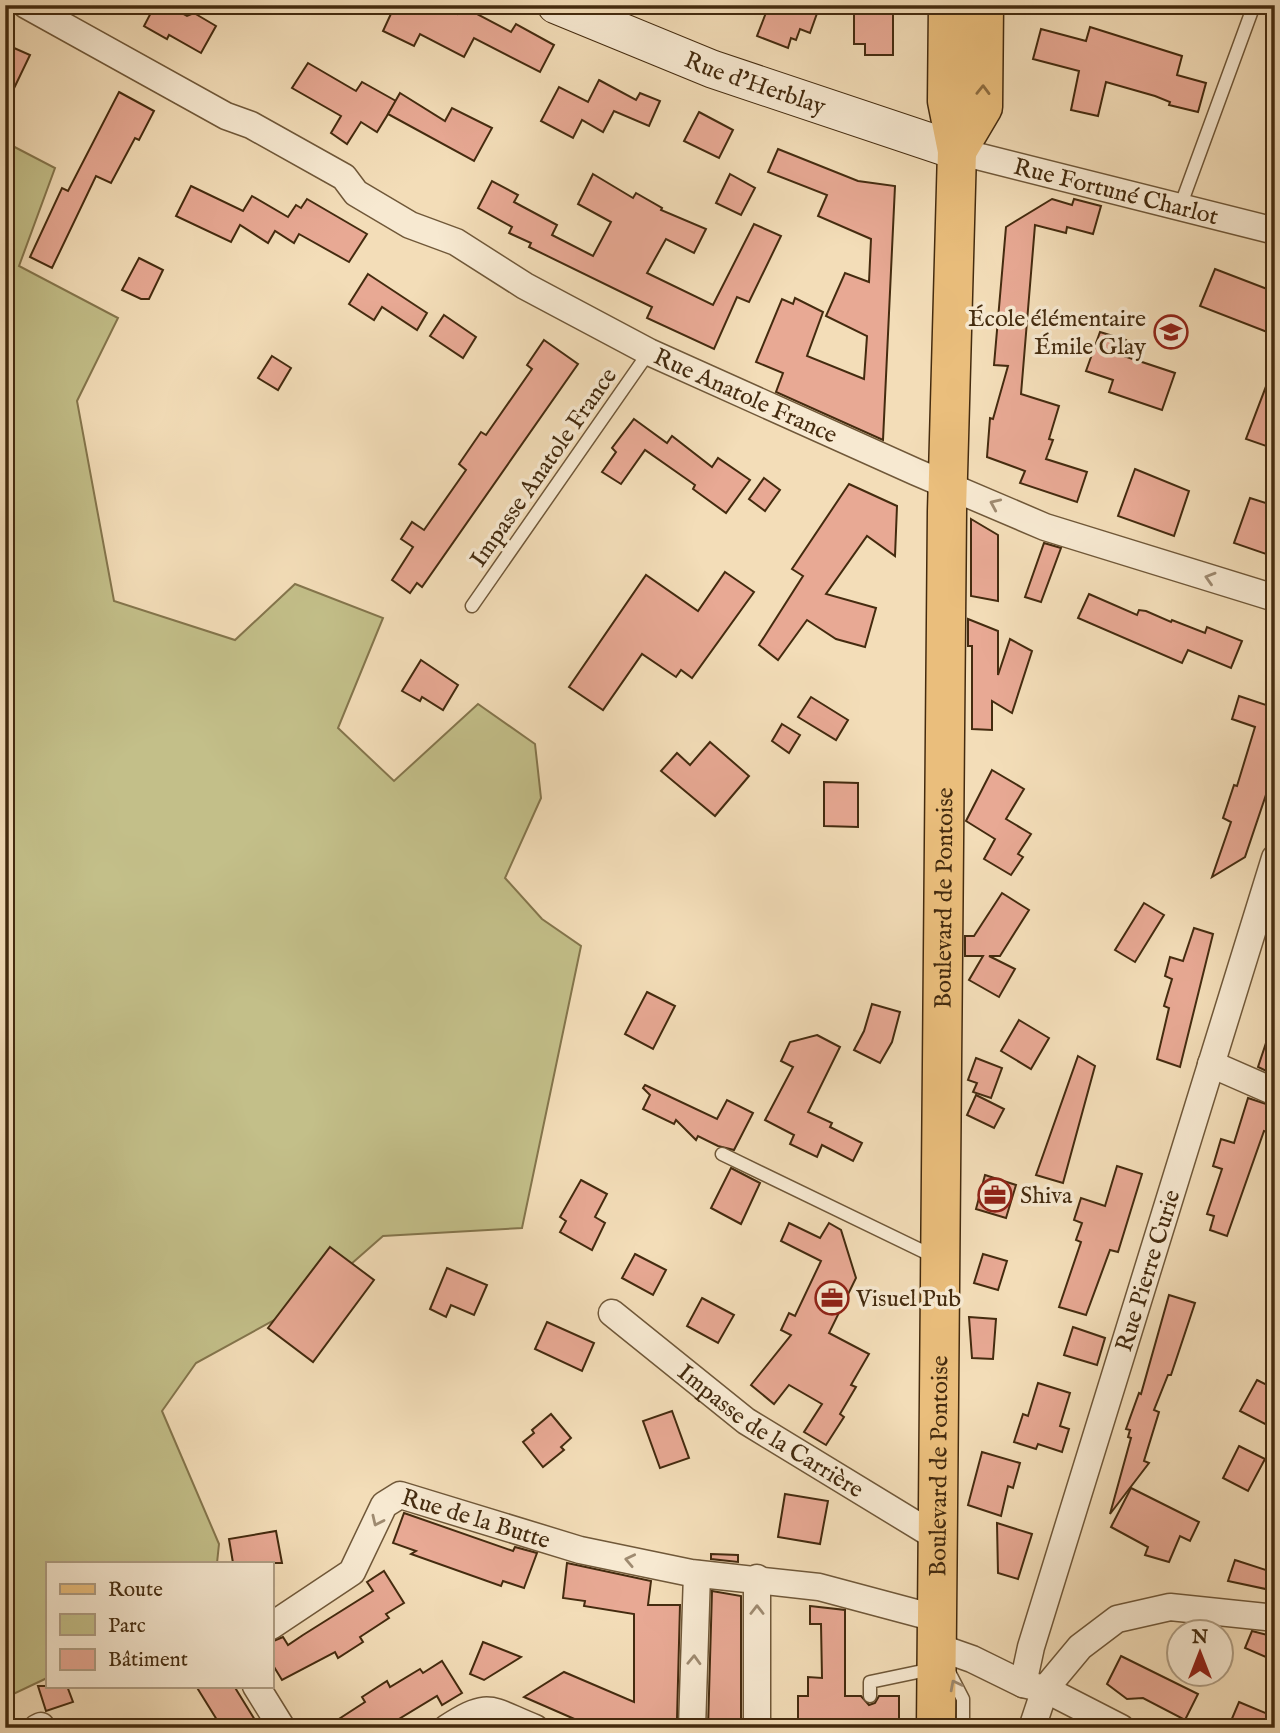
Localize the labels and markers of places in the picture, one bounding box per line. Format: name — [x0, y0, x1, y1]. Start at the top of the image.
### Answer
place label: École élémentaire Émile Glay — [968, 304, 1146, 363]
school or university icon: École élémentaire Émile Glay — [1152, 313, 1190, 351]
office icon: Shiva — [976, 1176, 1014, 1214]
place label: Shiva — [1020, 1181, 1073, 1212]
office icon: Visuel Pub — [813, 1279, 851, 1317]
place label: Visuel Pub — [855, 1284, 961, 1315]

